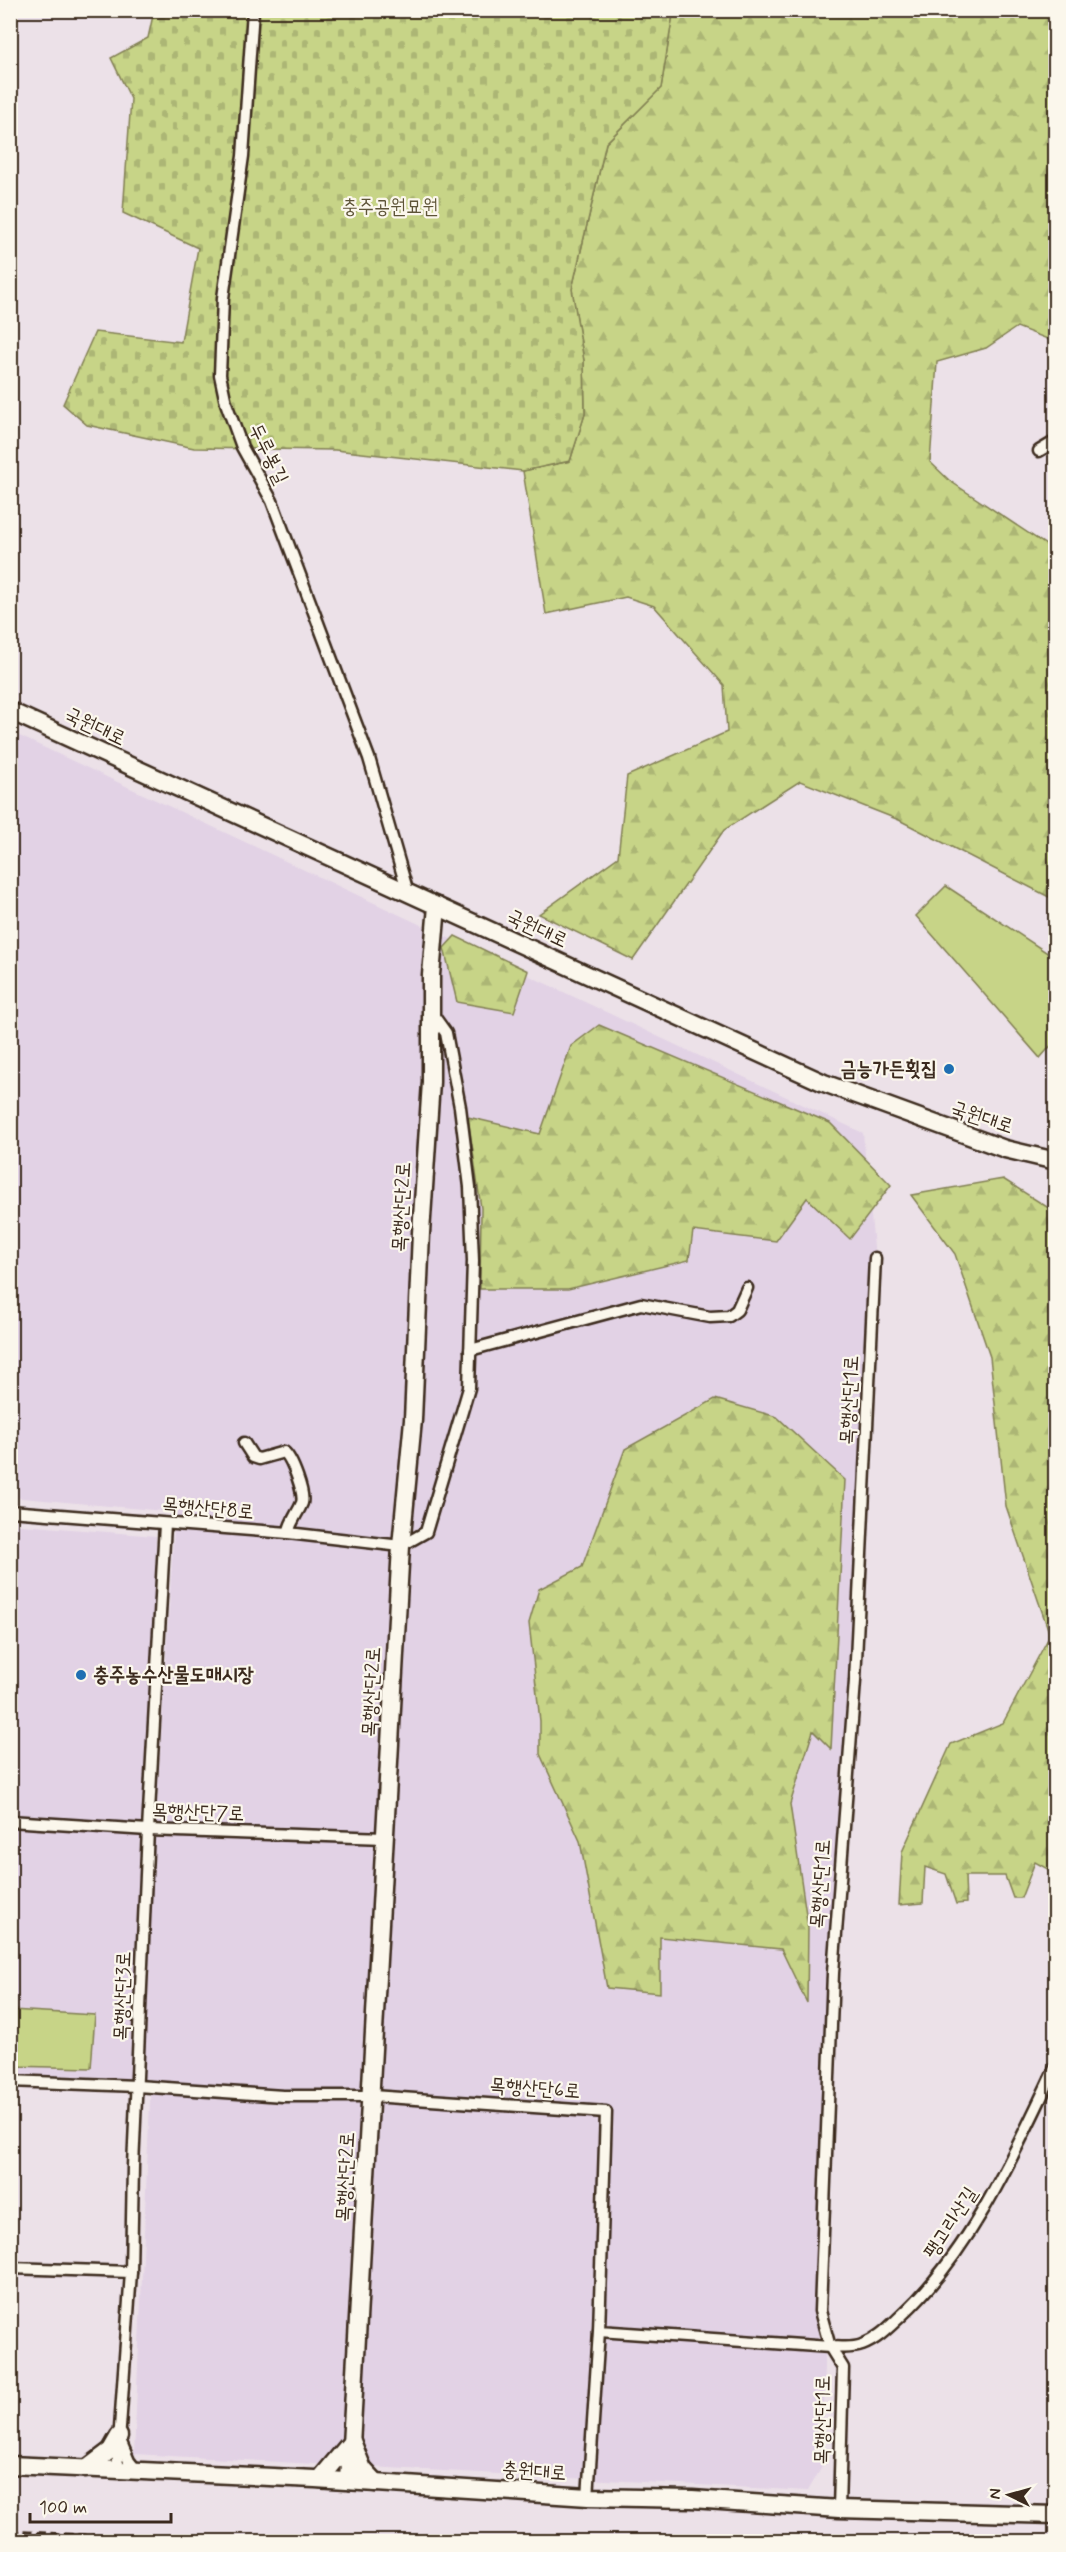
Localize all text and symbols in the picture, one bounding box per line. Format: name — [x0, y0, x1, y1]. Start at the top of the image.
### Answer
park label: 충주공원묘원 — [342, 194, 438, 221]
street label: 두루봉길 — [242, 419, 294, 489]
street label: 국원대로 — [60, 701, 130, 753]
street label: 국원대로 — [502, 903, 572, 955]
place label: 금능가든횟집 — [840, 1056, 937, 1083]
marker: 금능가든횟집 — [942, 1062, 956, 1076]
street label: 국원대로 — [947, 1095, 1017, 1141]
street label: 목행산단2로 — [386, 1161, 418, 1253]
street label: 목행산단1로 — [834, 1355, 866, 1445]
street label: 목행산단8로 — [161, 1492, 255, 1526]
street label: 목행산단2로 — [356, 1646, 388, 1738]
place label: 충주농수산물도매시장 — [93, 1662, 254, 1689]
marker: 충주농수산물도매시장 — [74, 1668, 88, 1682]
street label: 목행산단7로 — [151, 1798, 245, 1828]
street label: 목행산단1로 — [804, 1838, 838, 1930]
street label: 목행산단3로 — [108, 1951, 138, 2041]
street label: 목행산단6로 — [489, 2072, 581, 2106]
street label: 목행산단2로 — [330, 2131, 362, 2223]
street label: 팽고리산길 — [918, 2182, 984, 2264]
street label: 목행산단1로 — [809, 2375, 837, 2465]
street label: 충원대로 — [501, 2456, 567, 2488]
north arrow — [979, 2465, 1039, 2525]
scale bar — [30, 2486, 171, 2524]
text: N — [985, 2488, 1006, 2500]
text: 100 m — [39, 2496, 87, 2520]

